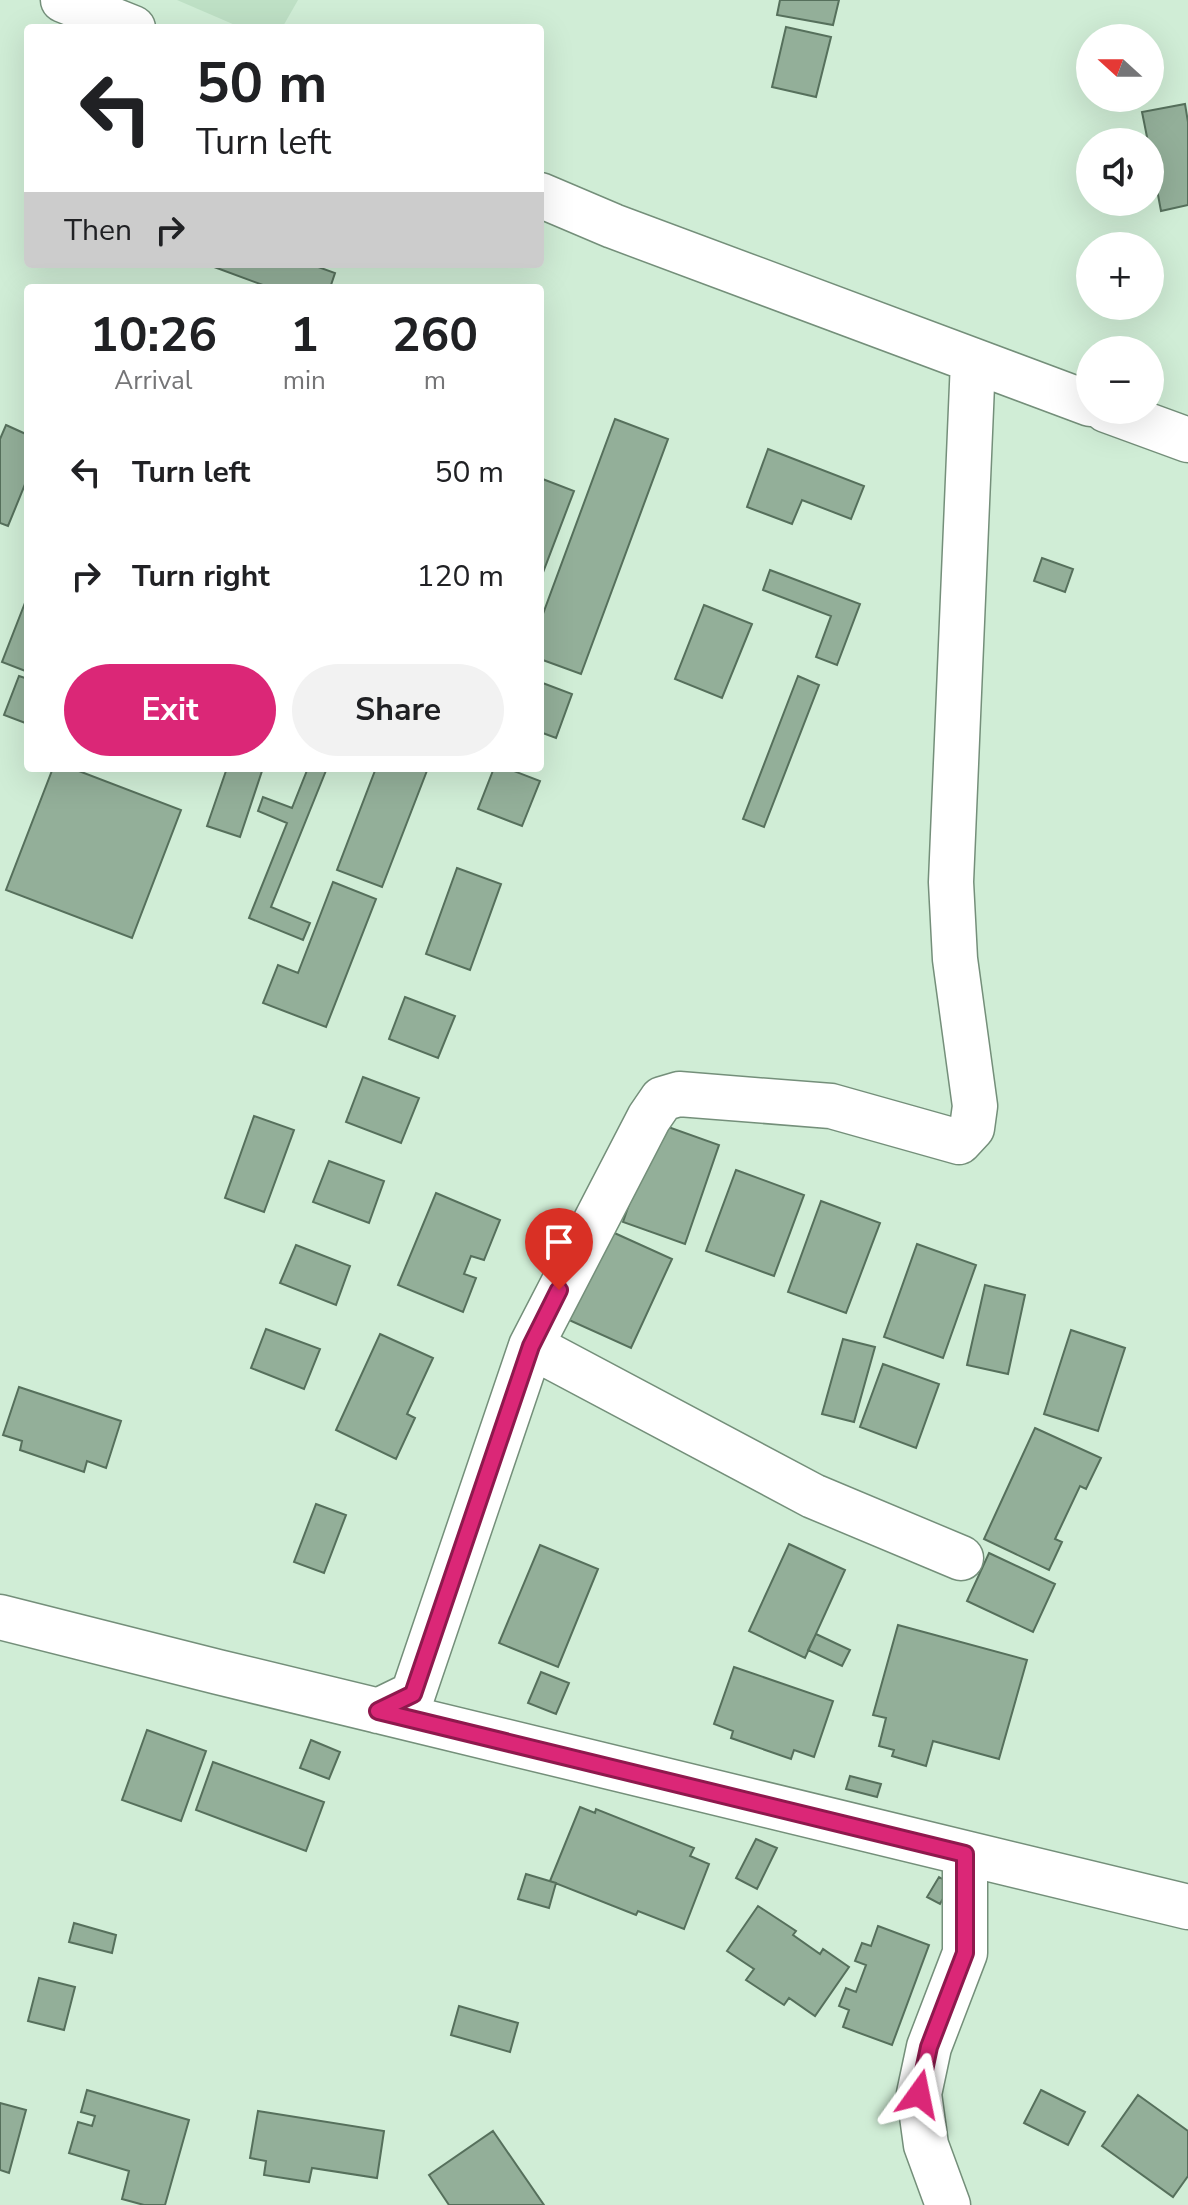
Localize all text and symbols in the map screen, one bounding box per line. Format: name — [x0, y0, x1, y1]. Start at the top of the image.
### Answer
north arrow — [1076, 24, 1164, 112]
map controls — [1076, 24, 1164, 424]
text: 50 m — [196, 45, 327, 122]
icon: left — [64, 56, 168, 160]
text: Turn left — [196, 118, 331, 167]
button: sound — [1076, 128, 1164, 216]
icon: right — [148, 208, 192, 252]
text: Then — [64, 210, 132, 251]
button: + — [1076, 232, 1164, 320]
text: 10:26 — [90, 302, 217, 368]
text: 1 — [290, 302, 319, 368]
text: 260 — [392, 302, 478, 368]
button: − — [1076, 336, 1164, 424]
text: Arrival — [114, 363, 193, 398]
text: min — [283, 363, 326, 398]
text: m — [424, 363, 446, 398]
icon: left — [64, 450, 108, 494]
text: Turn left — [132, 452, 250, 493]
text: 50 m — [435, 452, 504, 493]
icon: right — [64, 554, 108, 598]
text: Turn right — [132, 556, 270, 597]
text: 120 m — [417, 556, 504, 597]
button: Exit — [64, 664, 276, 756]
button: Share — [292, 664, 504, 756]
pin — [525, 1208, 593, 1290]
icon: arrive — [537, 1220, 581, 1264]
position arrow — [877, 2052, 961, 2136]

